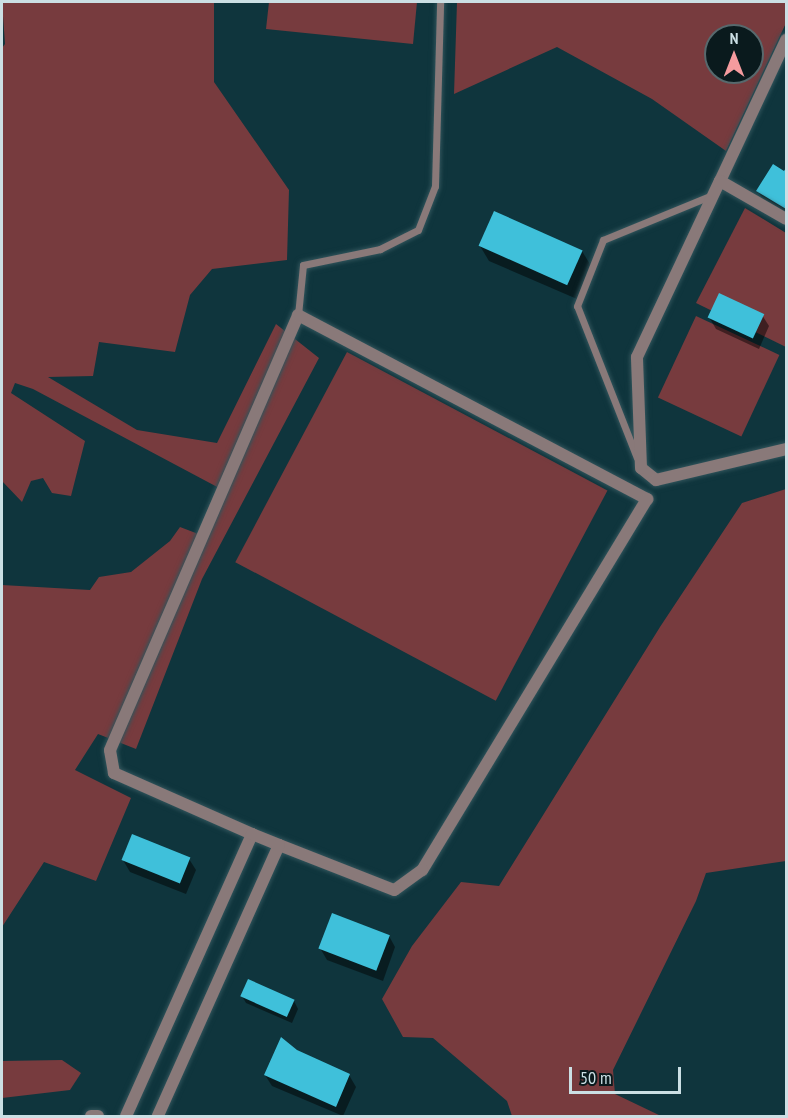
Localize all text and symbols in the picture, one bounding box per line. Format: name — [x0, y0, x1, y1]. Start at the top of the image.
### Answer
north arrow — [704, 24, 764, 84]
text: N — [730, 28, 738, 48]
scale bar — [572, 1055, 684, 1093]
text: 50 m — [580, 1066, 612, 1089]

